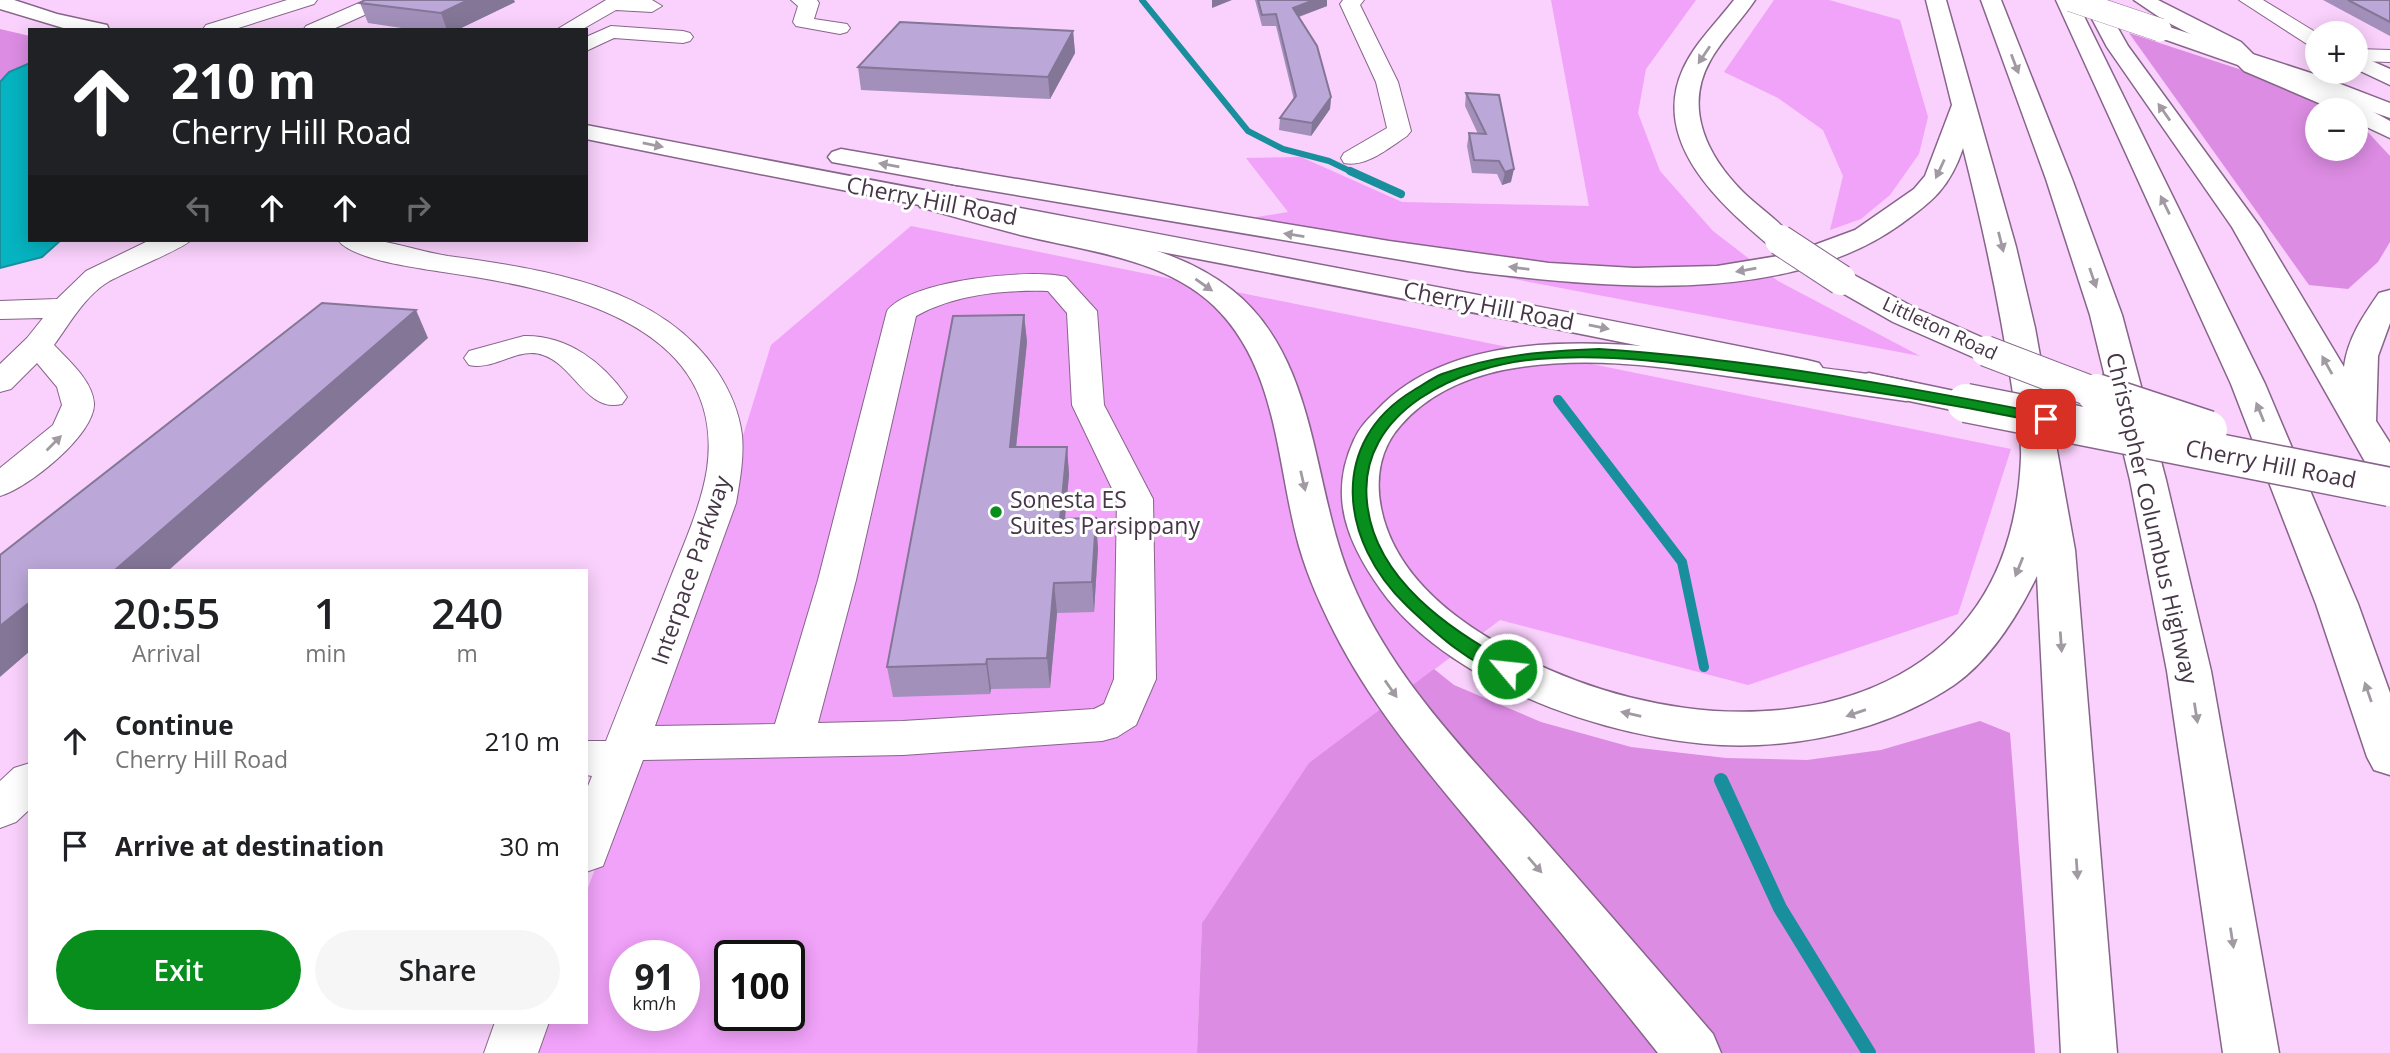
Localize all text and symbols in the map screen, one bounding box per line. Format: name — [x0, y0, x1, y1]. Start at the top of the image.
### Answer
map controls — [2305, 21, 2368, 161]
button: + — [2305, 21, 2368, 84]
one-way arrow — [1697, 46, 1711, 64]
text: 210 m — [171, 47, 316, 113]
one-way arrow — [2010, 53, 2021, 74]
icon: ahead — [56, 56, 147, 147]
button: − — [2305, 98, 2368, 161]
one-way arrow — [2157, 103, 2171, 121]
text: Cherry Hill Road — [171, 110, 412, 153]
one-way arrow — [642, 140, 664, 151]
one-way arrow — [878, 159, 900, 170]
one-way arrow — [1934, 159, 1946, 179]
street label: Cherry Hill Road — [844, 168, 1020, 232]
icon: left — [180, 189, 218, 227]
icon: ahead — [253, 189, 291, 227]
icon: ahead — [326, 189, 364, 227]
icon: right — [399, 189, 437, 227]
one-way arrow — [2159, 195, 2171, 215]
one-way arrow — [1283, 229, 1305, 240]
one-way arrow — [1996, 231, 2007, 253]
one-way arrow — [1508, 263, 1530, 274]
one-way arrow — [1735, 265, 1757, 276]
one-way arrow — [2088, 267, 2099, 288]
street label: Cherry Hill Road — [1401, 273, 1577, 337]
one-way arrow — [1195, 278, 1213, 292]
street label: Littleton Road — [1878, 290, 2002, 366]
one-way arrow — [1588, 321, 1610, 332]
street label: Christopher Columbus Highway — [2099, 349, 2207, 687]
one-way arrow — [2321, 355, 2333, 374]
pin — [2016, 389, 2076, 449]
icon: arrive — [2027, 400, 2065, 438]
one-way arrow — [2254, 401, 2265, 422]
street label: Cherry Hill Road — [2183, 431, 2359, 495]
one-way arrow — [45, 435, 61, 452]
street label: Interpace Parkway — [643, 471, 738, 669]
one-way arrow — [1298, 471, 1309, 493]
place label: Sonesta ES Suites Parsippany — [1010, 483, 1200, 541]
marker: Sonesta ES Suites Parsippany — [988, 504, 1004, 520]
one-way arrow — [2014, 556, 2025, 577]
text: 20:55 — [113, 584, 220, 641]
text: 1 — [314, 584, 338, 641]
text: 240 — [431, 584, 503, 641]
one-way arrow — [2056, 631, 2067, 653]
position arrow — [1470, 632, 1544, 706]
text: Arrival — [132, 637, 201, 669]
text: min — [305, 637, 346, 669]
text: m — [457, 637, 478, 669]
one-way arrow — [1384, 680, 1398, 698]
one-way arrow — [2362, 682, 2373, 703]
one-way arrow — [2191, 702, 2202, 724]
text: Continue — [115, 707, 234, 743]
one-way arrow — [1845, 708, 1866, 719]
one-way arrow — [1620, 709, 1642, 720]
icon: ahead — [56, 722, 94, 760]
text: 210 m — [485, 723, 560, 759]
text: Cherry Hill Road — [115, 743, 288, 775]
icon: arrive — [56, 827, 94, 865]
text: Arrive at destination — [115, 828, 384, 864]
text: 30 m — [499, 828, 560, 864]
one-way arrow — [1527, 856, 1542, 873]
one-way arrow — [2071, 858, 2082, 880]
one-way arrow — [2227, 927, 2238, 949]
button: Exit — [56, 930, 301, 1010]
button: Share — [315, 930, 560, 1010]
speed limit sign: 100 — [714, 940, 805, 1031]
text: 91 — [634, 953, 675, 1000]
text: km/h — [633, 991, 676, 1015]

